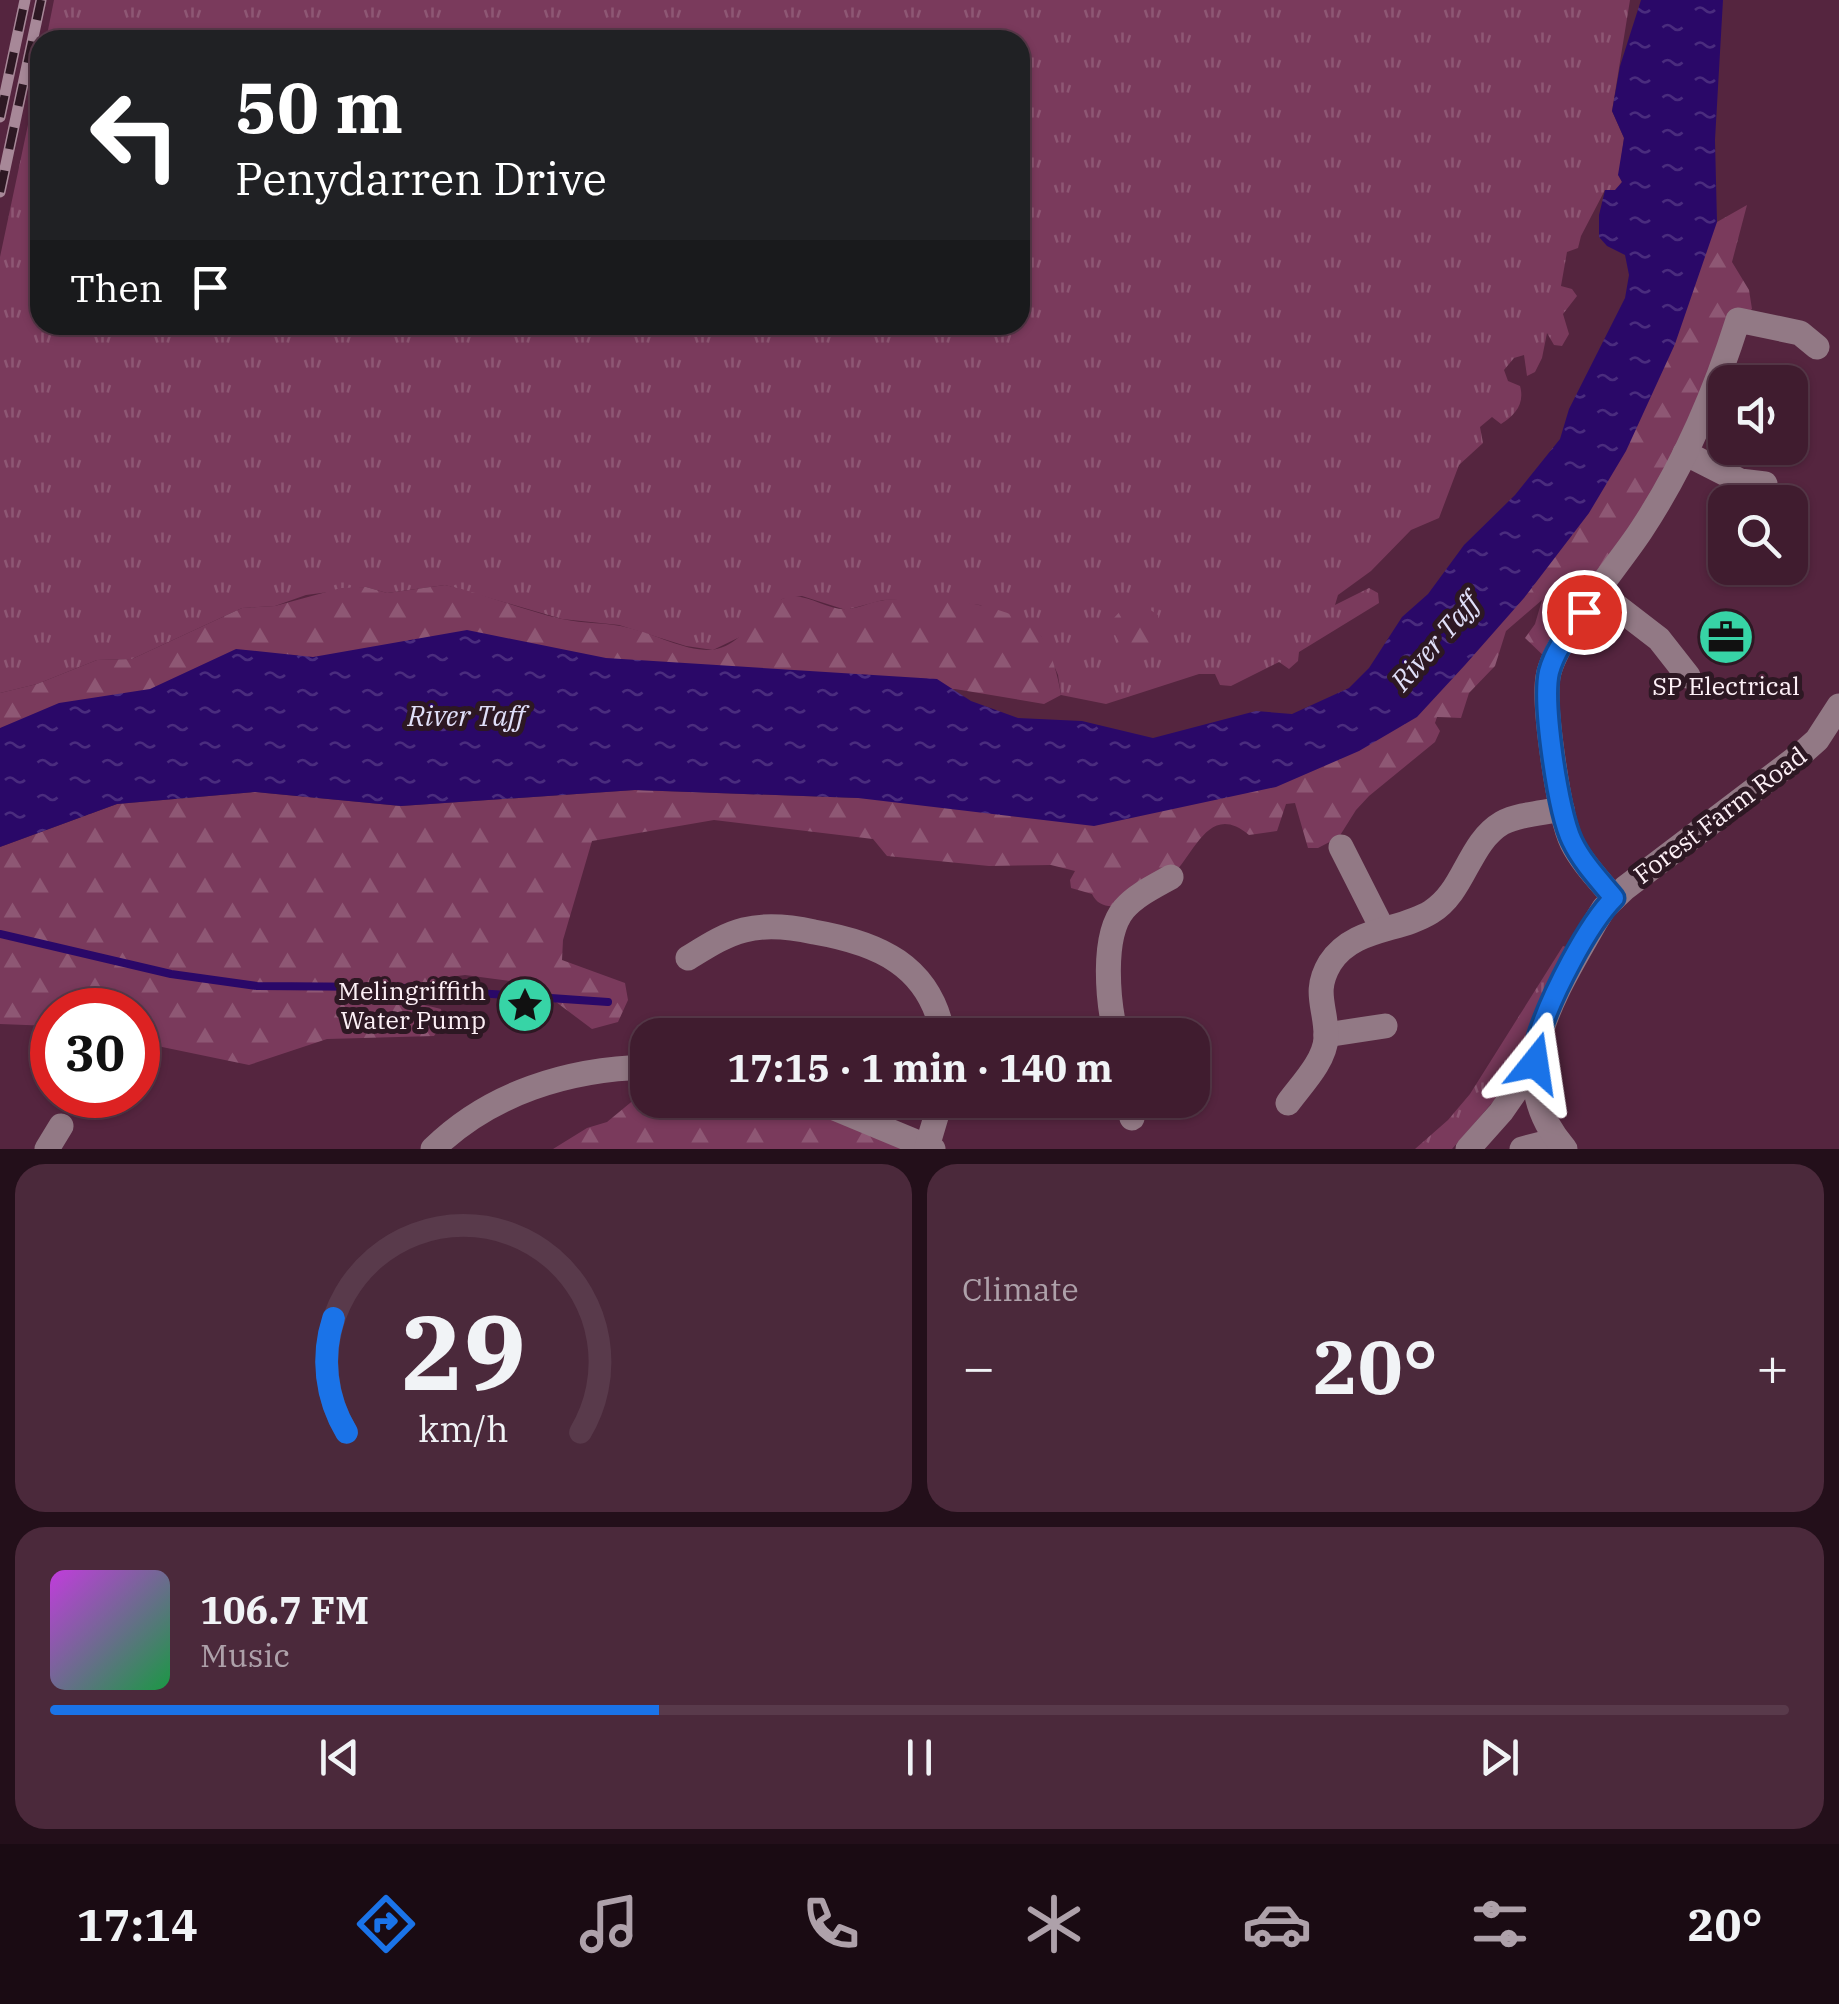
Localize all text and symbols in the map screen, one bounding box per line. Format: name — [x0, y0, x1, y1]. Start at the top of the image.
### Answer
text: 50 m — [235, 61, 403, 152]
icon: left — [70, 70, 200, 200]
text: Penydarren Drive — [235, 149, 607, 207]
icon: arrive — [183, 260, 238, 315]
text: Then — [70, 263, 163, 312]
map controls — [1708, 365, 1808, 585]
button: sound — [1708, 365, 1808, 465]
button: search — [1708, 485, 1808, 585]
pin — [1542, 570, 1627, 655]
water label: River Taff — [1382, 581, 1491, 699]
icon: arrive — [1557, 585, 1612, 640]
office icon: SP Electrical — [1696, 607, 1756, 667]
place label: SP Electrical — [1652, 669, 1800, 702]
water label: River Taff — [406, 697, 530, 734]
street label: Forest Farm Road — [1627, 739, 1813, 891]
place label: Melingriffith Water Pump — [338, 974, 486, 1036]
place icon: Melingriffith Water Pump — [495, 975, 555, 1035]
speed limit sign: 30 — [30, 988, 160, 1118]
position arrow — [1483, 1011, 1587, 1115]
text: 17:15 · 1 min · 140 m — [727, 1043, 1113, 1092]
text: Climate — [962, 1268, 1079, 1310]
text: 29 — [401, 1283, 526, 1419]
text: 20° — [1313, 1317, 1438, 1415]
text: − — [962, 1331, 995, 1402]
text: + — [1756, 1331, 1789, 1402]
text: km/h — [418, 1405, 509, 1452]
text: 106.7 FM — [200, 1585, 369, 1634]
text: Music — [200, 1634, 290, 1676]
icon: previous — [312, 1730, 367, 1785]
icon: pause — [892, 1730, 947, 1785]
icon: next — [1472, 1730, 1527, 1785]
icon: directions — [351, 1889, 421, 1959]
icon: music — [574, 1889, 644, 1959]
icon: phone — [796, 1889, 866, 1959]
icon: climate — [1019, 1889, 1089, 1959]
icon: car — [1242, 1889, 1312, 1959]
icon: filters — [1465, 1889, 1535, 1959]
text: 17:14 — [76, 1895, 198, 1953]
text: 20° — [1687, 1895, 1763, 1953]

